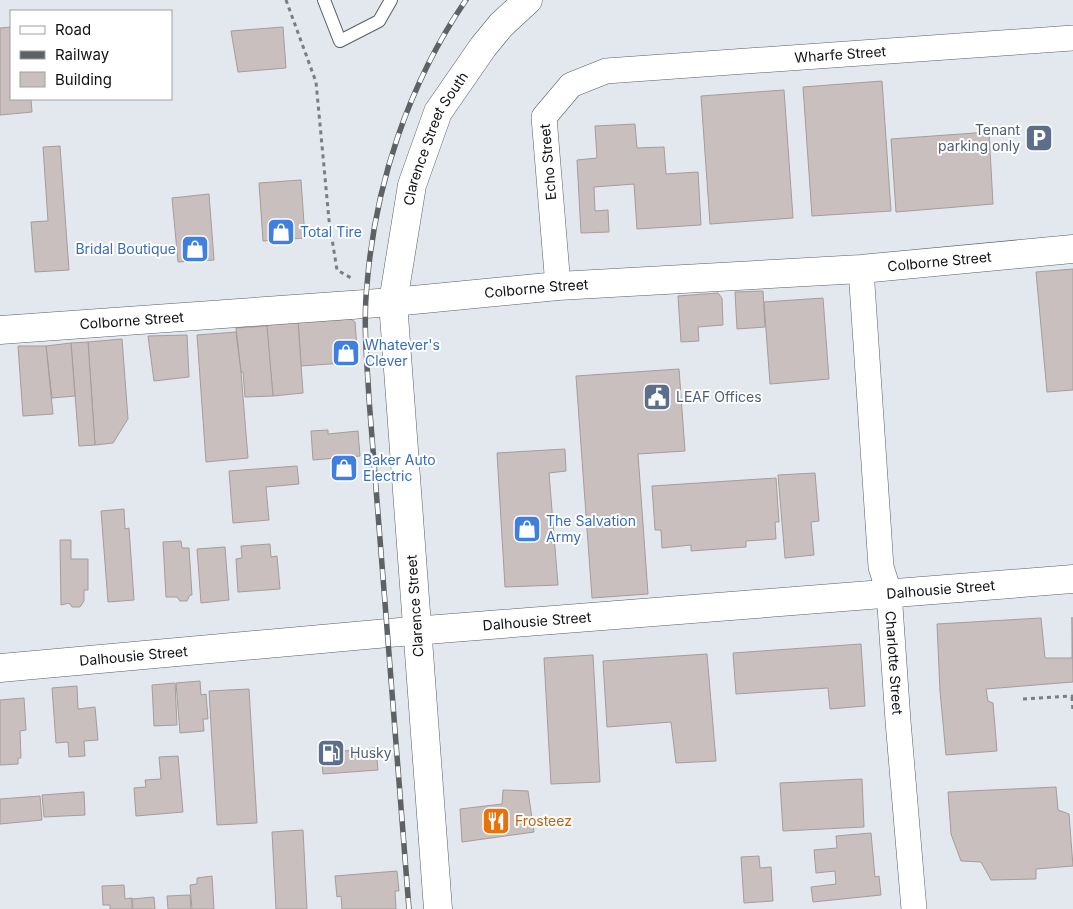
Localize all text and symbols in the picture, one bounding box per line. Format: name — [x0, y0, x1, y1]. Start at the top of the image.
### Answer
legend — [10, 10, 172, 100]
text: Road — [55, 20, 91, 39]
street label: Wharfe Street — [794, 42, 887, 66]
text: Railway — [55, 45, 110, 64]
street label: Clarence Street South — [400, 68, 471, 207]
text: Building — [55, 70, 112, 89]
place label: Tenant parking only — [938, 121, 1020, 154]
street label: Echo Street — [536, 123, 559, 201]
parking icon: Tenant parking only — [1024, 123, 1054, 153]
shop icon: Total Tire — [266, 217, 296, 247]
place label: Total Tire — [300, 223, 362, 240]
shop icon: Bridal Boutique — [180, 234, 210, 264]
place label: Bridal Boutique — [75, 240, 176, 257]
street label: Colborne Street — [887, 248, 993, 274]
street label: Colborne Street — [483, 275, 589, 301]
street label: Colborne Street — [79, 308, 185, 332]
place label: Whatever's Clever — [365, 336, 440, 369]
shop icon: Whatever's Clever — [331, 338, 361, 368]
public building icon: LEAF Offices — [642, 382, 672, 412]
place label: LEAF Offices — [676, 388, 762, 405]
place label: Baker Auto Electric — [363, 451, 436, 484]
shop icon: Baker Auto Electric — [329, 453, 359, 483]
place label: The Salvation Army — [546, 512, 636, 545]
shop icon: The Salvation Army — [512, 514, 542, 544]
street label: Clarence Street — [402, 554, 427, 658]
street label: Dalhousie Street — [886, 576, 996, 602]
street label: Dalhousie Street — [482, 608, 592, 634]
street label: Charlotte Street — [882, 610, 907, 716]
street label: Dalhousie Street — [78, 642, 189, 669]
fuel station icon: Husky — [316, 738, 346, 768]
place label: Husky — [350, 744, 392, 761]
restaurant icon: Frosteez — [481, 806, 511, 836]
place label: Frosteez — [515, 812, 572, 829]

